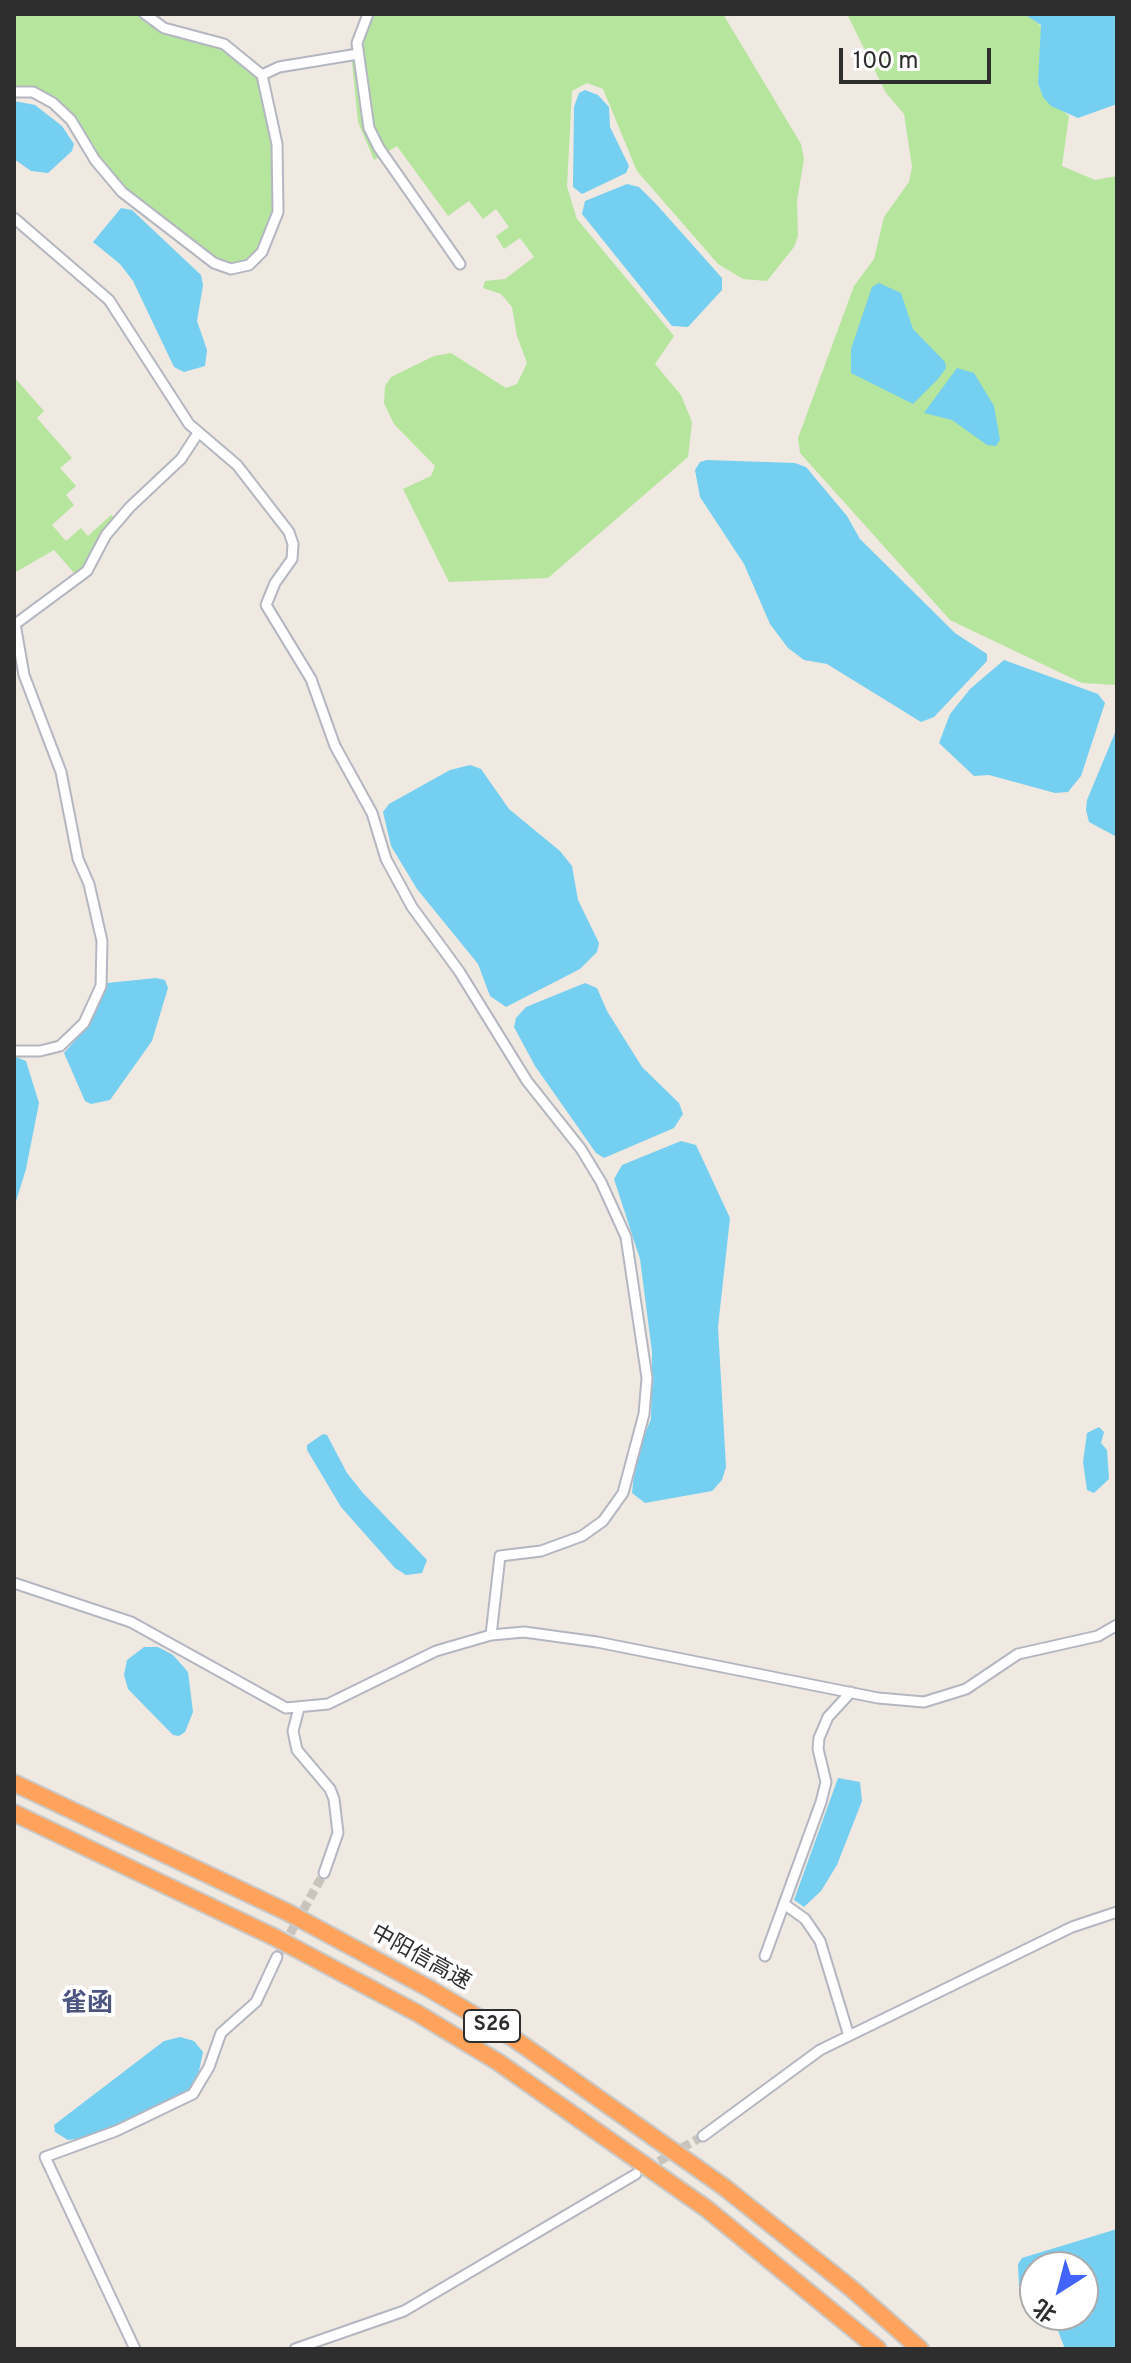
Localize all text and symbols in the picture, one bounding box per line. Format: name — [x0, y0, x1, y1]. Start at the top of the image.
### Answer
scale bar — [843, 32, 995, 82]
text: 100 m — [853, 47, 919, 77]
street label: 中阳信高速 — [365, 1921, 475, 1997]
district label: 雀函 — [61, 1990, 113, 2022]
road number: S26 — [464, 2010, 520, 2042]
north arrow — [1019, 2251, 1099, 2331]
text: 北 — [1029, 2292, 1063, 2327]

